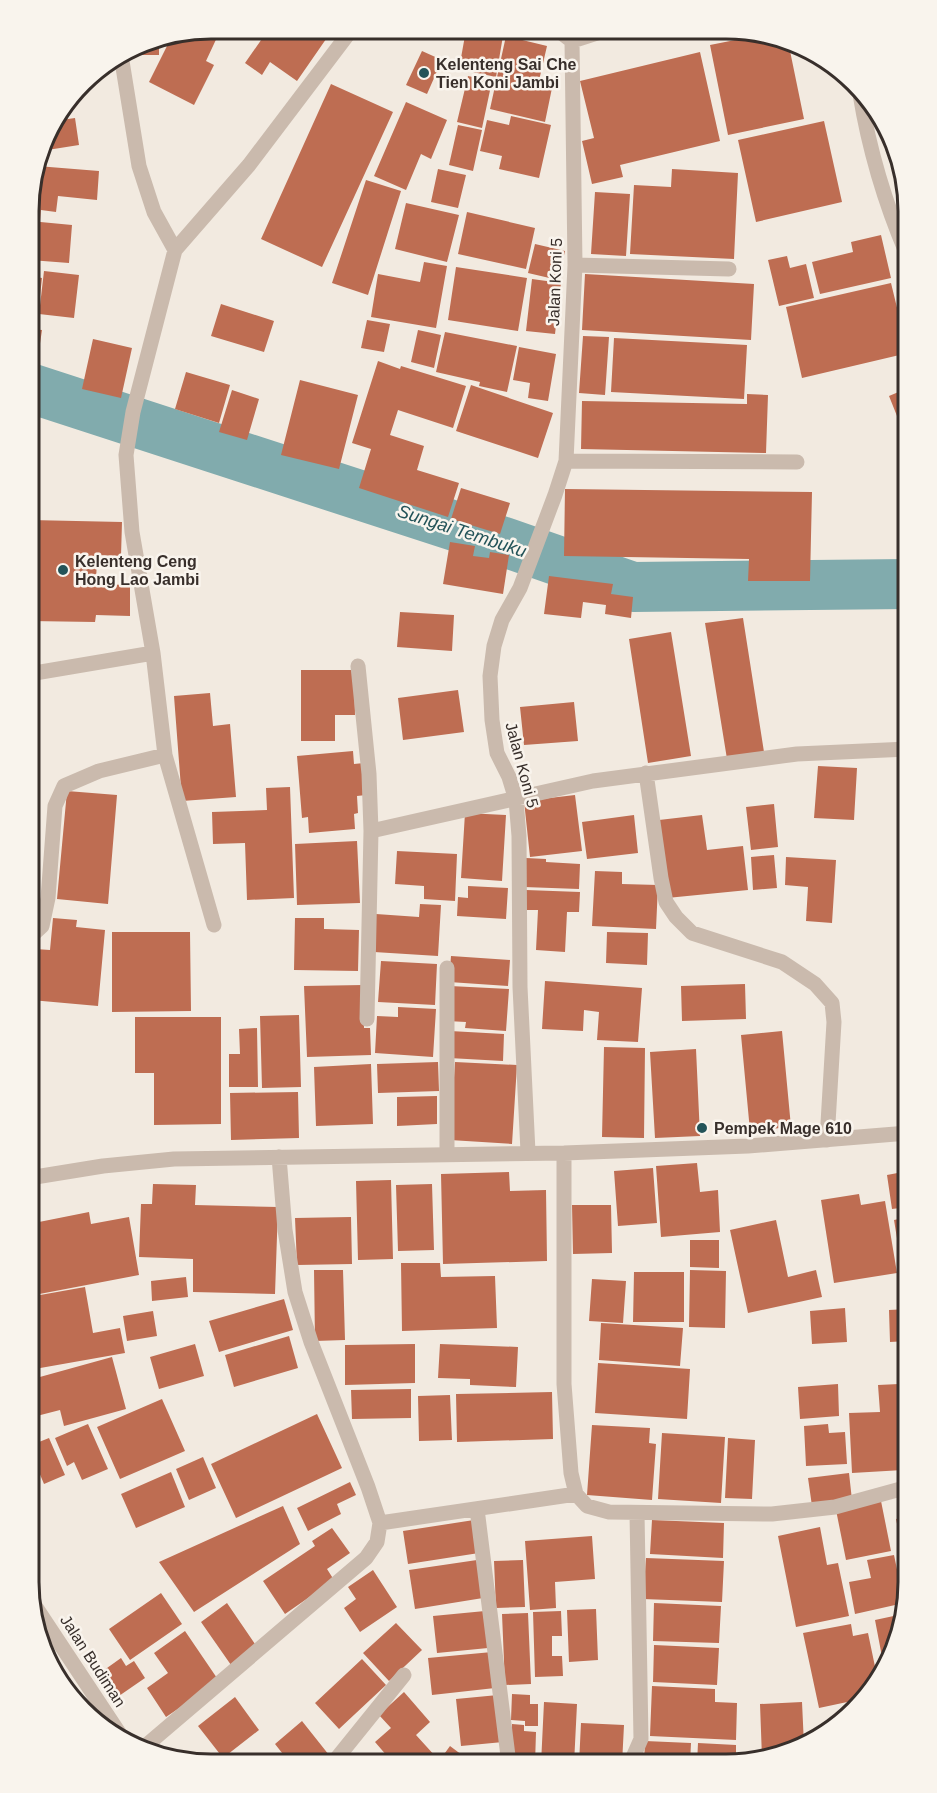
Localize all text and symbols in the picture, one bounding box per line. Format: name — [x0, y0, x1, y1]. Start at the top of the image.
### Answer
place label: Kelenteng Sai Che Tien Koni Jambi — [436, 56, 577, 91]
marker: Kelenteng Sai Che Tien Koni Jambi — [417, 66, 431, 80]
street label: Jalan Koni 5 — [545, 238, 565, 326]
water label: Sungai Tembuku — [395, 501, 529, 561]
place label: Kelenteng Ceng Hong Lao Jambi — [75, 553, 199, 588]
marker: Kelenteng Ceng Hong Lao Jambi — [56, 563, 70, 577]
street label: Jalan Koni 5 — [502, 720, 542, 810]
place label: Pempek Mage 610 — [714, 1120, 852, 1137]
marker: Pempek Mage 610 — [695, 1121, 709, 1135]
street label: Jalan Budiman — [57, 1612, 129, 1710]

